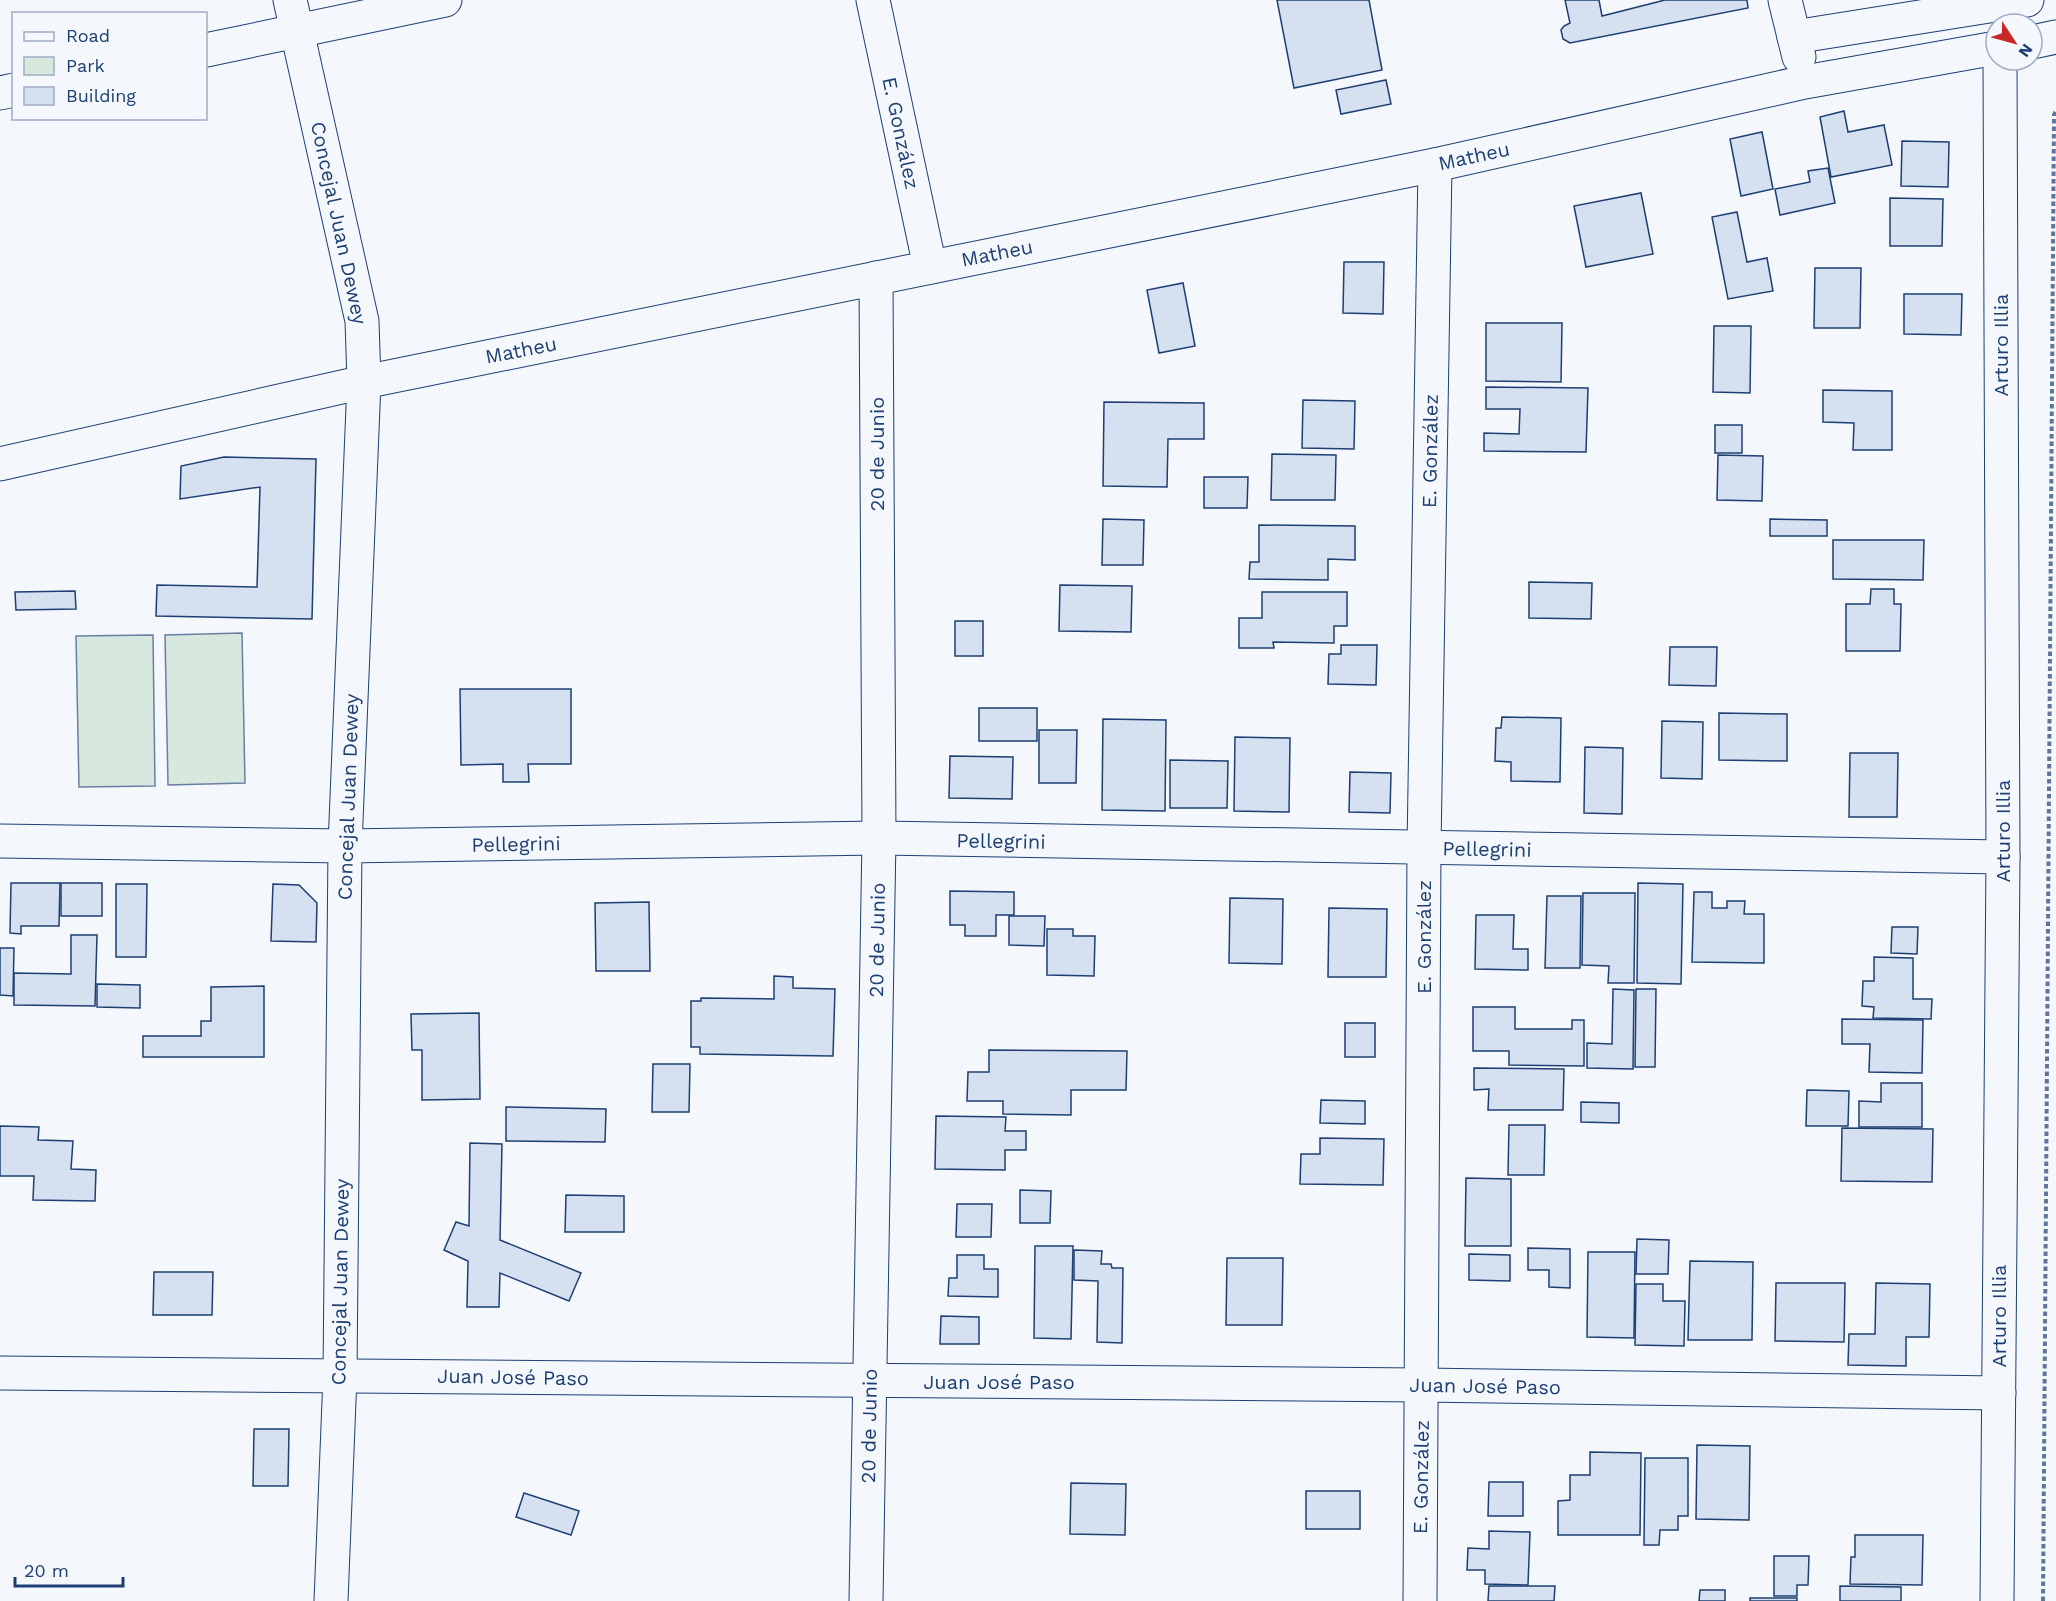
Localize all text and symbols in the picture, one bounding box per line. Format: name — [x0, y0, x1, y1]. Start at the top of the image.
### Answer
legend — [12, 12, 207, 120]
north arrow — [1984, 12, 2044, 72]
text: Road — [66, 25, 110, 46]
text: N — [2015, 40, 2037, 61]
text: Park — [66, 55, 105, 76]
street label: E. González — [877, 75, 925, 191]
text: Building — [66, 85, 136, 106]
street label: Concejal Juan Dewey — [306, 119, 372, 327]
street label: Matheu — [1436, 137, 1512, 175]
street label: Matheu — [959, 234, 1035, 272]
street label: Arturo Illia — [1989, 294, 2013, 396]
street label: Matheu — [483, 331, 559, 369]
street label: E. González — [1417, 394, 1443, 508]
street label: 20 de Junio — [865, 397, 889, 511]
street label: Concejal Juan Dewey — [332, 693, 364, 901]
street label: Arturo Illia — [1991, 780, 2015, 882]
street label: Pellegrini — [956, 828, 1046, 854]
street label: Pellegrini — [471, 831, 561, 857]
street label: Pellegrini — [1442, 836, 1532, 862]
street label: E. González — [1412, 880, 1436, 994]
street label: 20 de Junio — [864, 883, 890, 997]
street label: Concejal Juan Dewey — [326, 1178, 354, 1386]
street label: Arturo Illia — [1987, 1265, 2011, 1367]
street label: Juan José Paso — [437, 1364, 589, 1390]
street label: 20 de Junio — [856, 1369, 882, 1483]
street label: Juan José Paso — [923, 1370, 1075, 1394]
street label: Juan José Paso — [1409, 1373, 1561, 1399]
street label: E. González — [1408, 1420, 1434, 1534]
scale bar — [15, 1550, 123, 1588]
text: 20 m — [24, 1560, 69, 1581]

